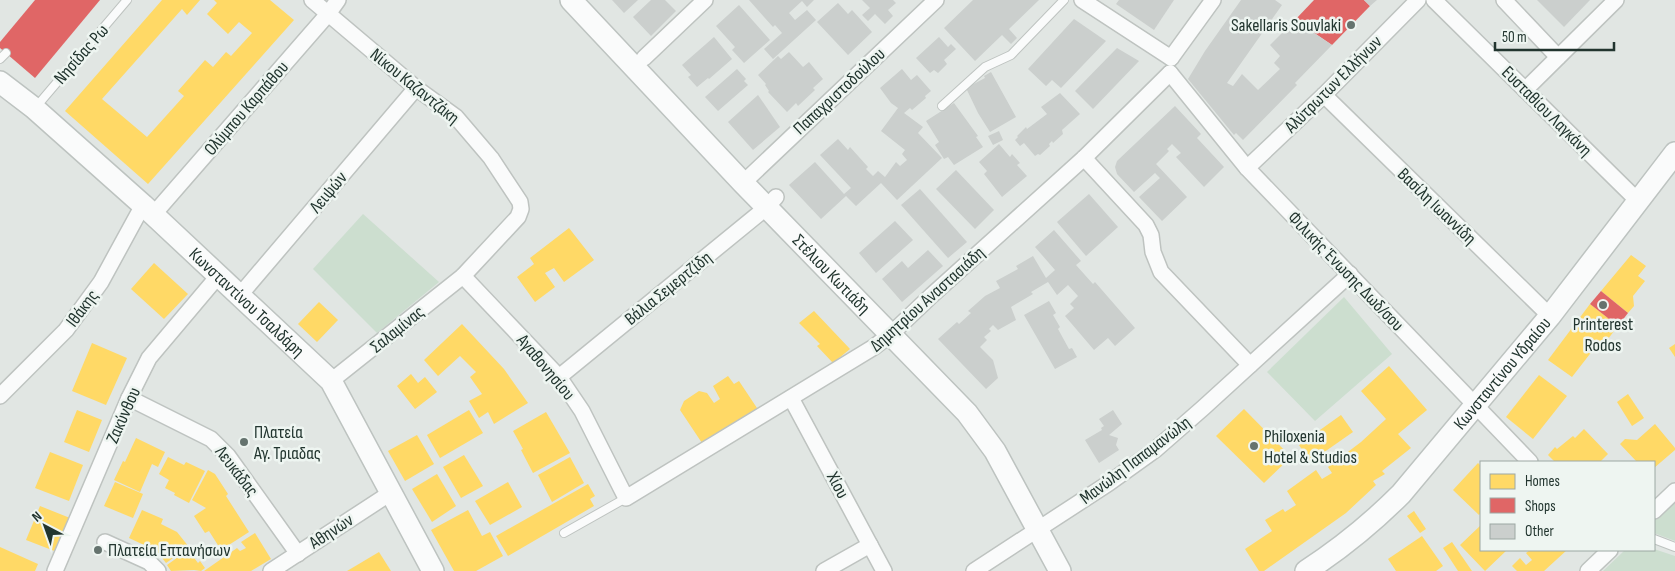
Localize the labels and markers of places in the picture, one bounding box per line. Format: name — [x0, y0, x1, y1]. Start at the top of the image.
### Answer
place label: Sakellaris Souvlaki — [1231, 15, 1341, 36]
marker: Sakellaris Souvlaki — [1345, 19, 1357, 31]
marker: Printerest Rodos — [1597, 299, 1609, 311]
place label: Printerest Rodos — [1573, 314, 1634, 356]
place label: Πλατεία Αγ. Τριαδας — [253, 422, 321, 464]
place label: Philoxenia Hotel & Studios — [1264, 426, 1357, 468]
marker: Πλατεία Αγ. Τριαδας — [238, 436, 250, 448]
marker: Philoxenia Hotel & Studios — [1248, 440, 1260, 452]
place label: Πλατεία Επτανήσων — [108, 540, 230, 561]
marker: Πλατεία Επτανήσων — [92, 544, 104, 556]

